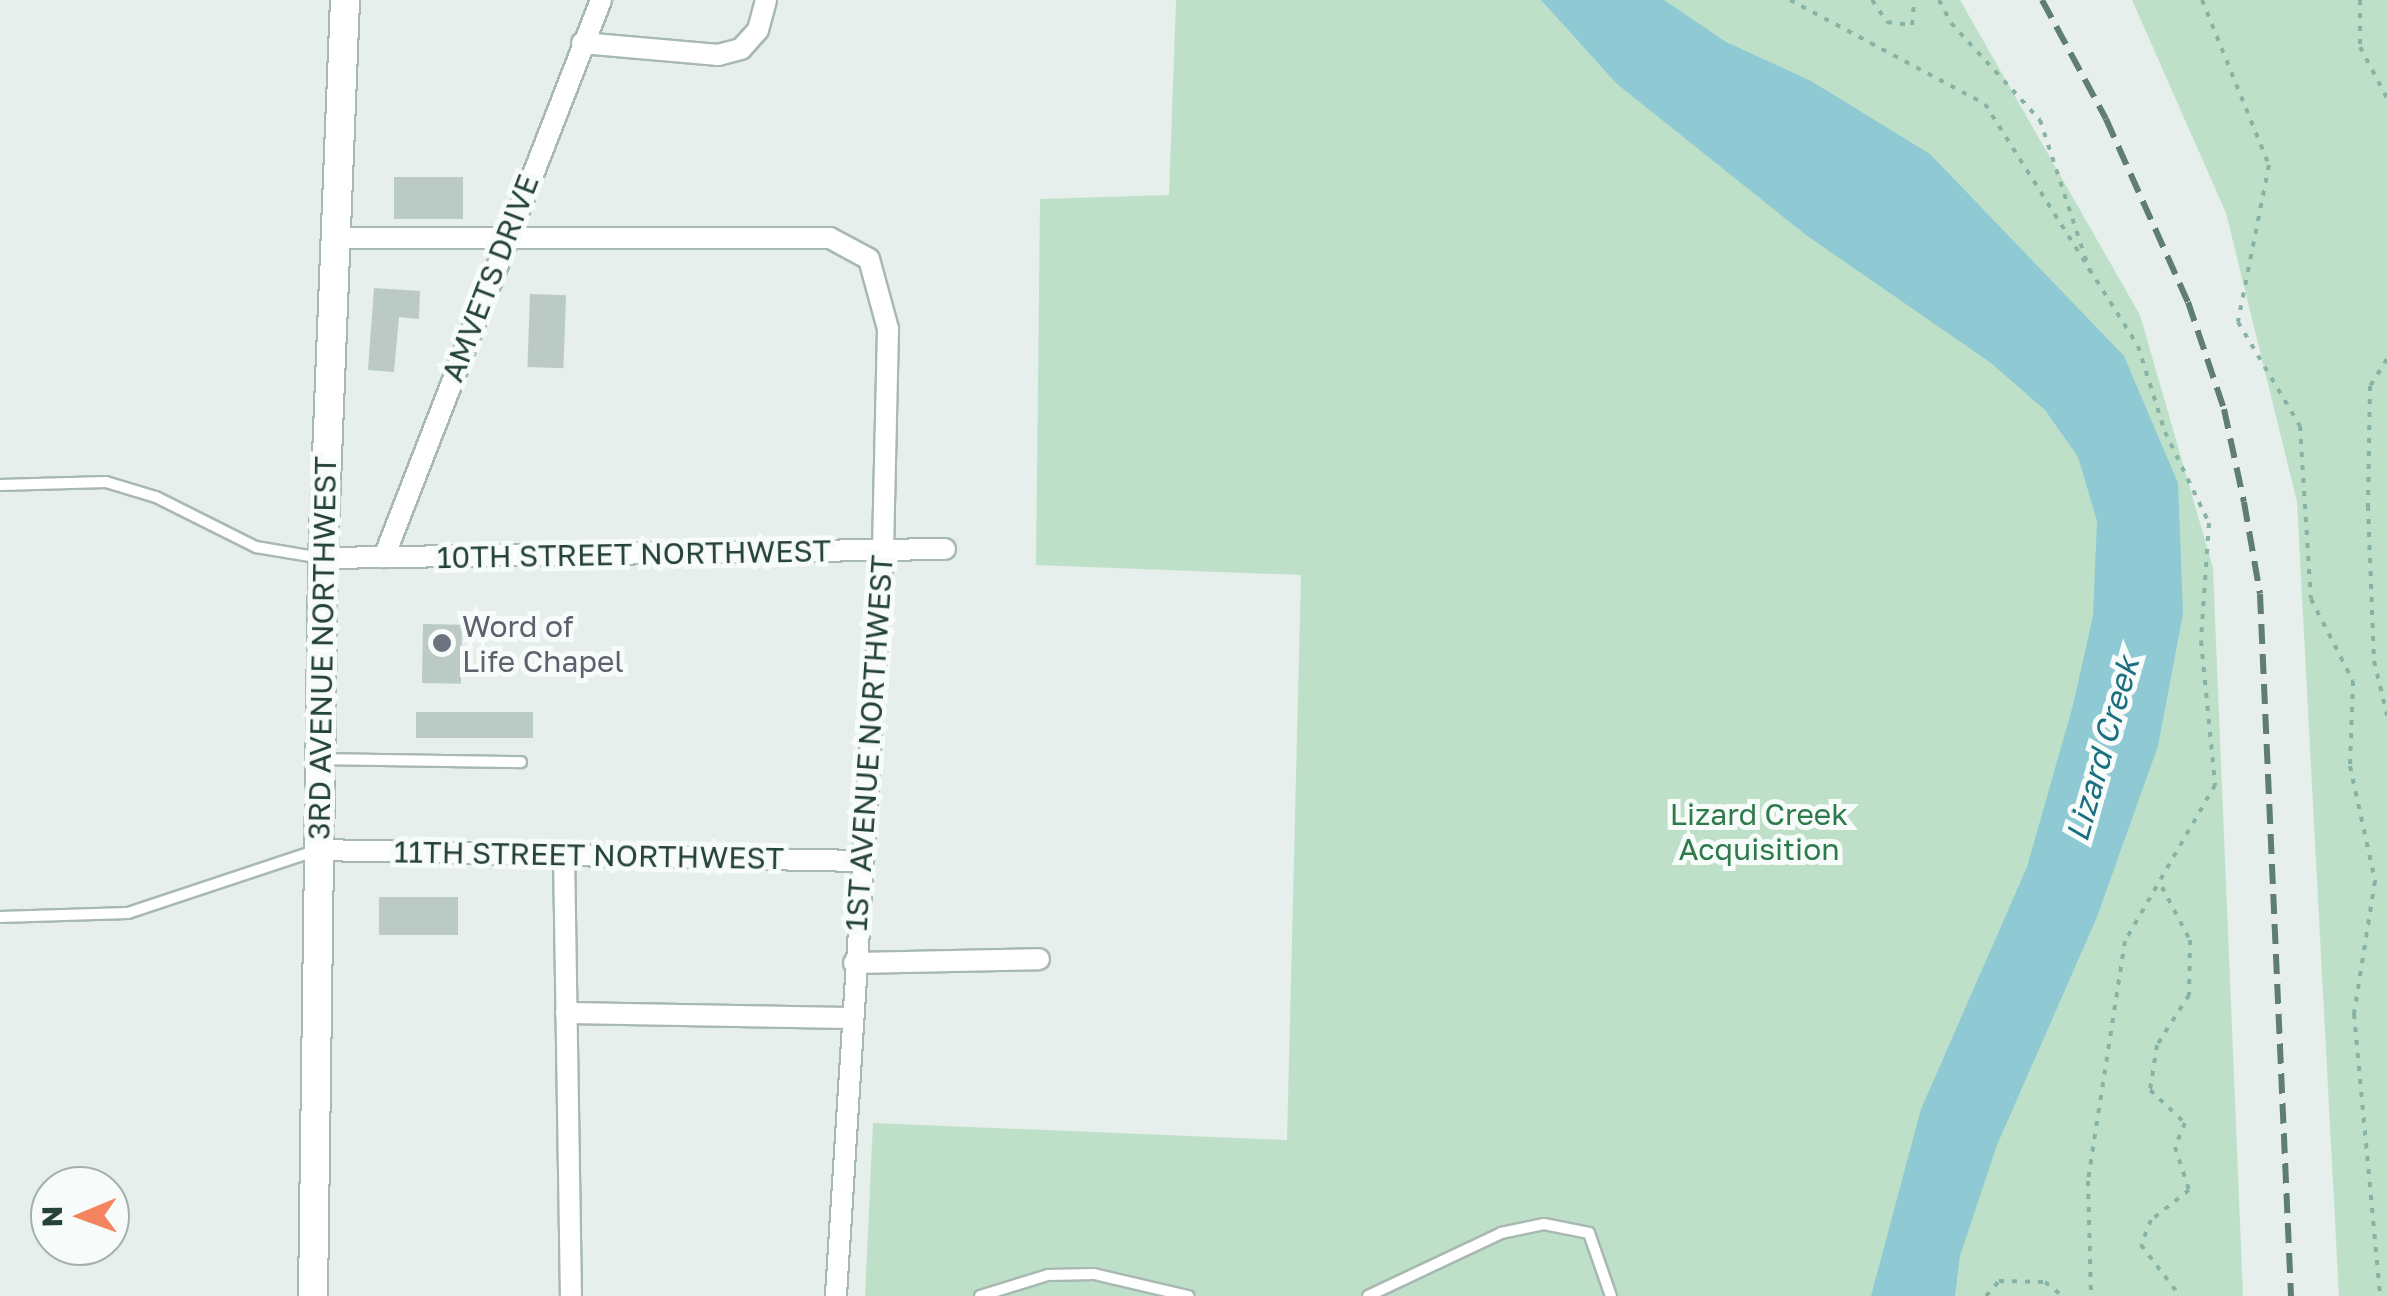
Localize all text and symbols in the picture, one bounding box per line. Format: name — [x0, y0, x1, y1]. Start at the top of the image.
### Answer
street label: AMVETS DRIVE — [434, 169, 546, 387]
street label: 3RD AVENUE NORTHWEST — [301, 456, 343, 840]
street label: 10TH STREET NORTHWEST — [437, 533, 831, 575]
street label: 1ST AVENUE NORTHWEST — [838, 554, 900, 932]
place label: Word of Life Chapel — [462, 608, 624, 678]
marker: Word of Life Chapel — [431, 632, 453, 654]
water label: Lizard Creek — [2057, 652, 2147, 846]
park label: Lizard Creek Acquisition — [1670, 796, 1848, 866]
street label: 11TH STREET NORTHWEST — [394, 834, 784, 876]
north arrow — [30, 1166, 130, 1266]
text: N — [35, 1206, 68, 1227]

